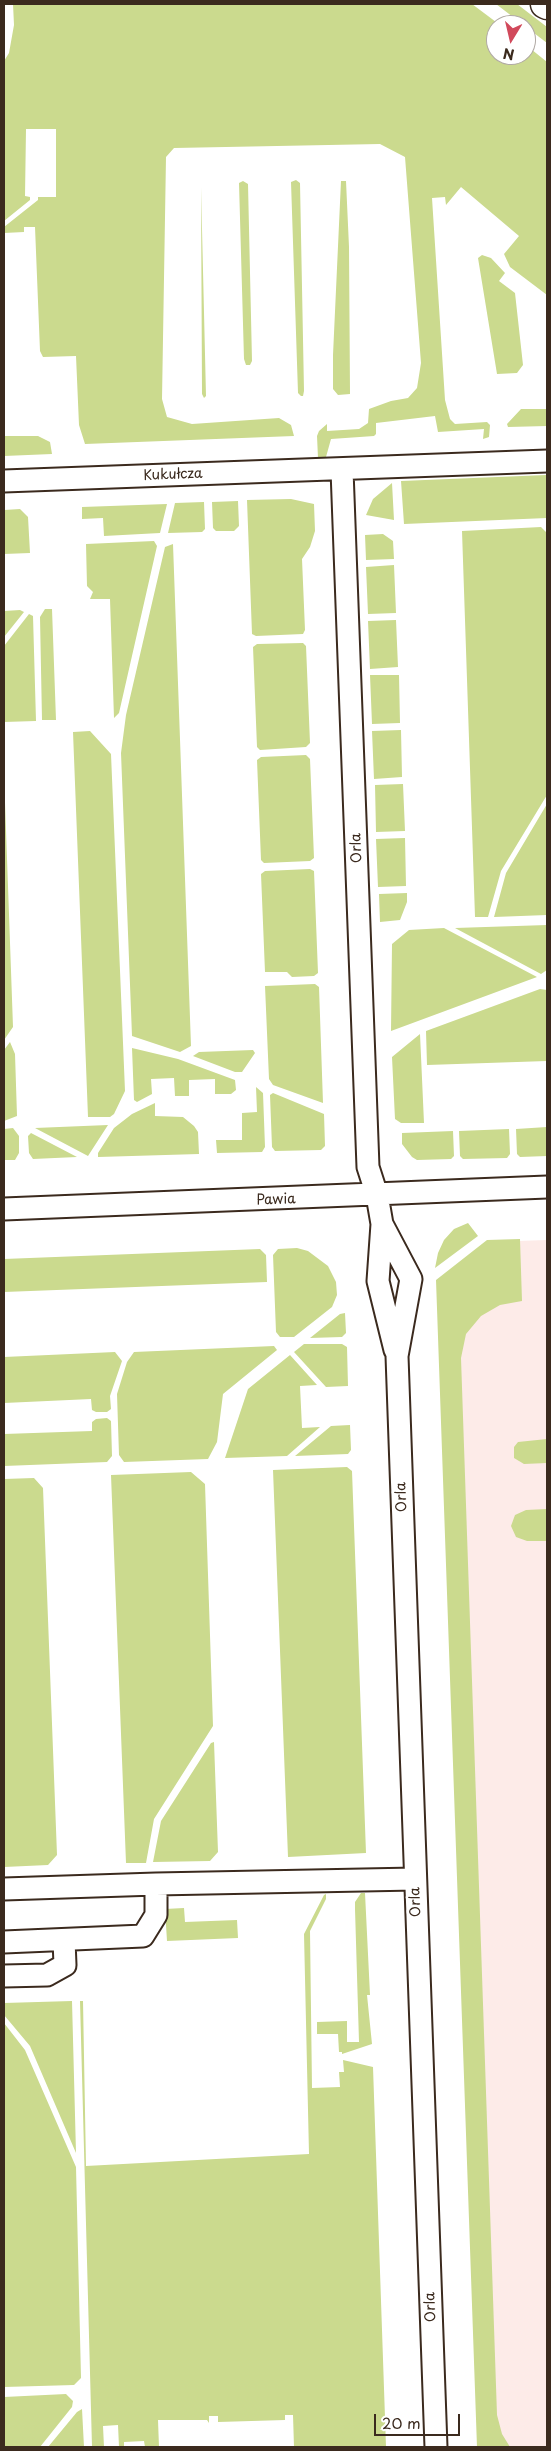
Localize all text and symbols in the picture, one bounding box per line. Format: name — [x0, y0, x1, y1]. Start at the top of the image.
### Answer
north arrow — [486, 15, 536, 65]
text: N — [502, 43, 516, 66]
street label: Kukułcza — [143, 466, 203, 484]
street label: Orla — [348, 833, 366, 863]
street label: Pawia — [256, 1191, 296, 1209]
street label: Orla — [393, 1482, 411, 1512]
street label: Orla — [407, 1887, 425, 1917]
street label: Orla — [422, 2292, 440, 2322]
scale bar — [376, 2404, 462, 2436]
text: 20 m — [382, 2411, 421, 2434]

